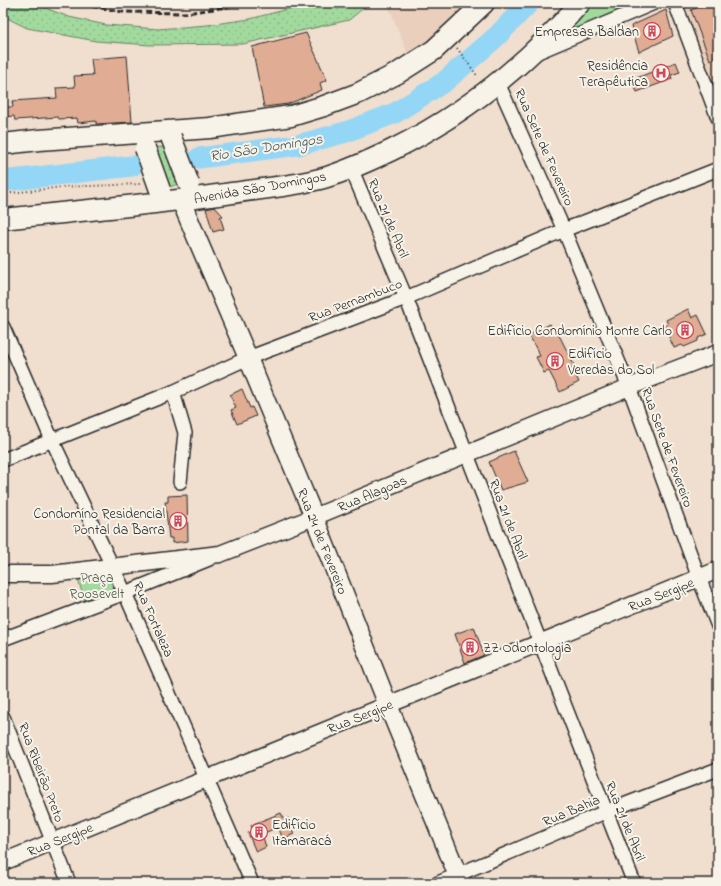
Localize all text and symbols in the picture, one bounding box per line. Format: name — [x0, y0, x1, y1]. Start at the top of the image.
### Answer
building icon: Empresas Baldan — [642, 21, 662, 41]
place label: Empresas Baldan — [534, 22, 639, 43]
place label: Residência Terapêutica — [579, 56, 648, 93]
hospital icon: Residência Terapêutica — [651, 63, 671, 83]
street label: Rua Sete de Fevereiro — [508, 86, 579, 210]
water label: Rio São Domingos — [208, 128, 325, 169]
street label: Avenida São Domingos — [192, 166, 328, 211]
street label: Rua 21 de Abril — [361, 176, 414, 262]
street label: Rua Pernambuco — [306, 274, 405, 329]
building icon: Edifício Condomínio Monte Carlo — [675, 320, 695, 340]
place label: Edifício Condomínio Monte Carlo — [488, 321, 672, 342]
place label: Edifício Veredas do Sol — [567, 344, 654, 381]
building icon: Edifício Veredas do Sol — [545, 351, 565, 371]
street label: Rua Sete de Fevereiro — [635, 385, 698, 510]
street label: Rua Alagoas — [335, 470, 411, 519]
street label: Rua 21 de Abril — [483, 476, 533, 563]
street label: Rua 24 de Fevereiro — [291, 485, 352, 598]
place label: Condomíno Residencial Pontal da Barra — [34, 504, 165, 541]
building icon: Condomíno Residencial Pontal da Barra — [168, 511, 188, 531]
park label: Praça Roosevelt — [70, 568, 125, 605]
street label: Rua Sergipe — [626, 572, 699, 619]
street label: Rua Fortaleza — [127, 579, 179, 661]
building icon: ZZ Odontologia — [460, 637, 480, 657]
place label: ZZ Odontologia — [483, 638, 571, 660]
street label: Rua Sergipe — [325, 694, 398, 741]
street label: Rua Ribeirão Preto — [12, 720, 69, 825]
street label: Rua 21 de Abril — [599, 778, 650, 865]
street label: Rua Bahia — [540, 790, 604, 833]
place label: Edifício Itamaracá — [272, 815, 331, 852]
street label: Rua Sergipe — [25, 817, 98, 864]
building icon: Edifício Itamaracá — [249, 822, 269, 842]

